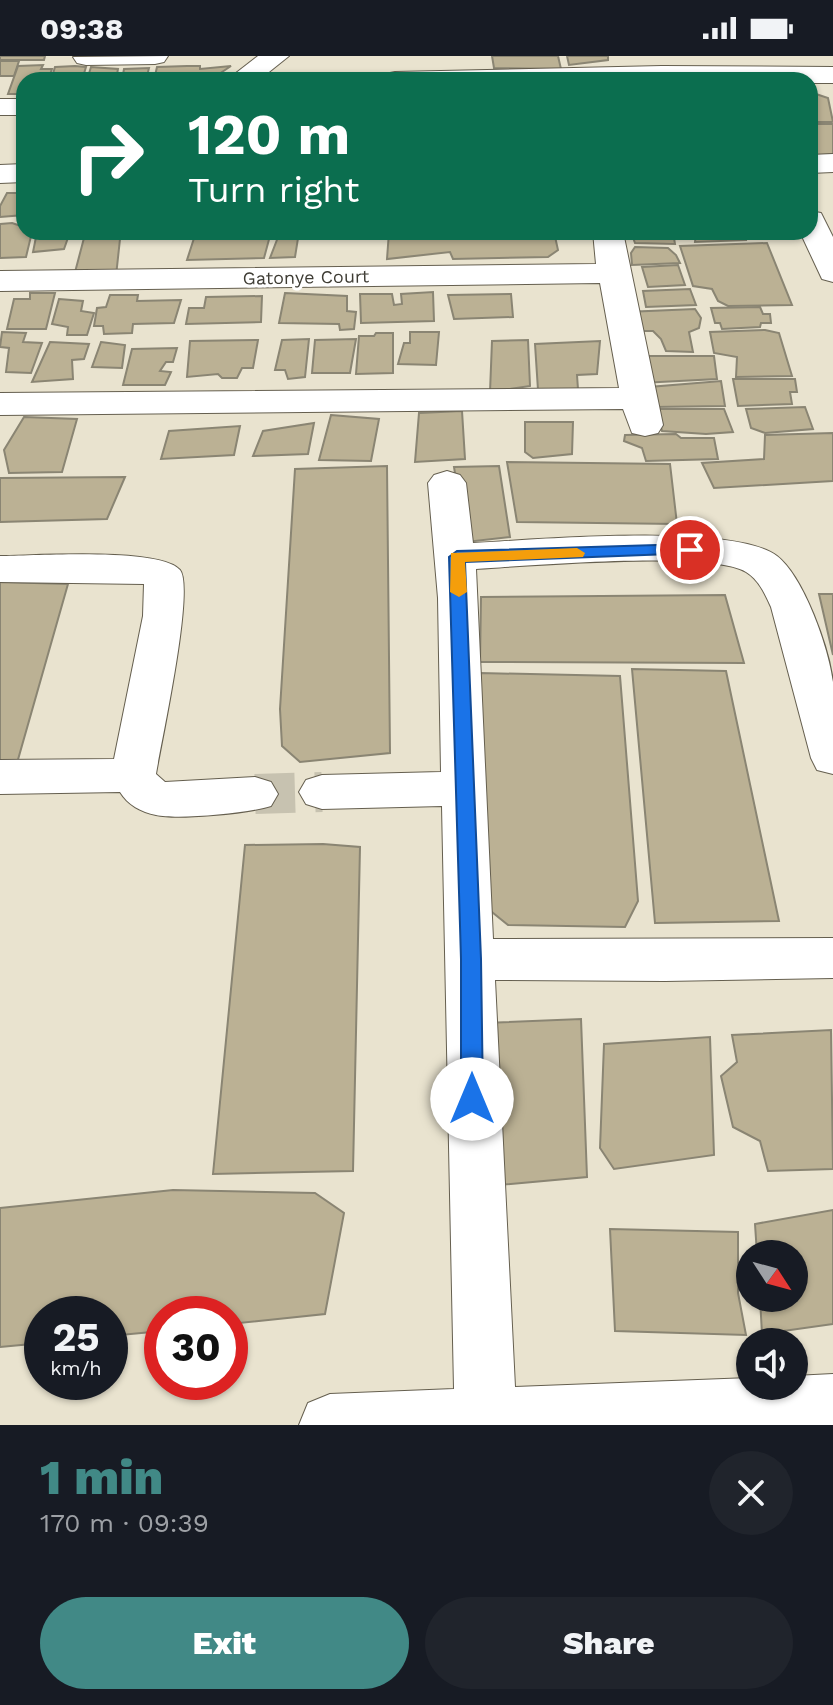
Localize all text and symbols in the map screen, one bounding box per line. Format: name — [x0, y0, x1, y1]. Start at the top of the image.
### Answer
text: 09:38 — [40, 11, 123, 46]
text: 120 m — [188, 102, 350, 168]
icon: right — [56, 104, 160, 208]
text: Turn right — [188, 169, 359, 211]
street label: Gatonye Court — [243, 265, 370, 289]
pin — [656, 516, 724, 584]
icon: arrive — [668, 528, 712, 572]
position arrow — [430, 1057, 514, 1141]
north arrow — [736, 1240, 808, 1312]
map controls — [736, 1240, 808, 1400]
speed limit sign: 30 — [144, 1296, 248, 1400]
text: 25 — [52, 1314, 100, 1361]
button: sound — [736, 1328, 808, 1400]
text: km/h — [50, 1356, 102, 1380]
text: 1 min — [40, 1449, 163, 1506]
button: close — [709, 1451, 793, 1535]
text: 170 m · 09:39 — [40, 1508, 209, 1538]
button: Exit — [40, 1597, 409, 1689]
button: Share — [425, 1597, 793, 1689]

